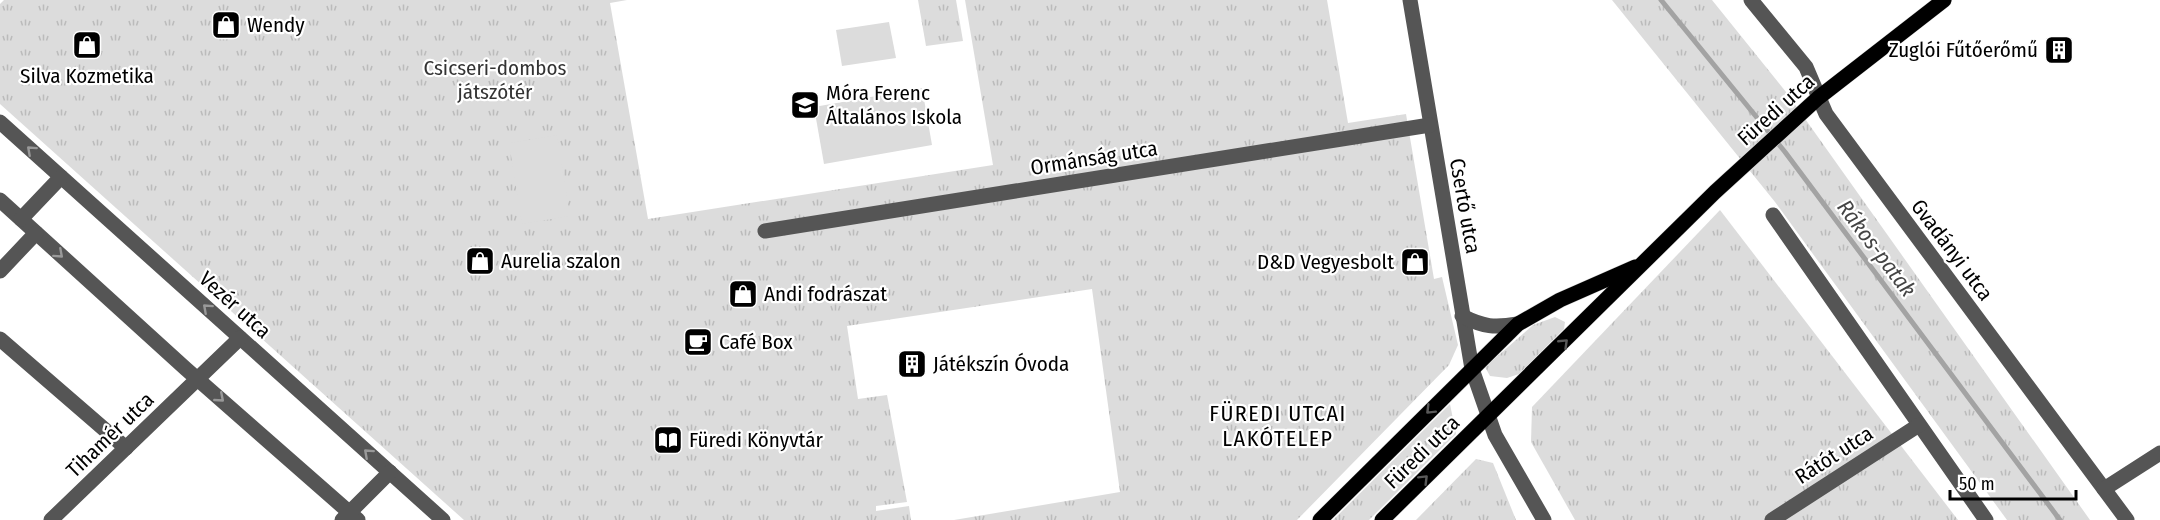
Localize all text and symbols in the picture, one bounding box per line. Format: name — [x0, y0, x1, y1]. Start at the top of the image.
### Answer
shop icon: Wendy — [210, 9, 242, 41]
place label: Wendy — [247, 12, 305, 38]
shop icon: Silva Kozmetika — [71, 29, 103, 61]
building icon: Zuglói Fűtőerőmű — [2043, 34, 2075, 66]
place label: Zuglói Fűtőerőmű — [1889, 37, 2038, 63]
park label: Csicseri-dombos játszótér — [424, 55, 567, 105]
place label: Silva Kozmetika — [20, 63, 154, 89]
street label: Füredi utca — [1732, 69, 1820, 151]
place label: Móra Ferenc Általános Iskola — [826, 80, 962, 130]
school or university icon: Móra Ferenc Általános Iskola — [789, 89, 821, 121]
street label: Ormánság utca — [1029, 135, 1159, 181]
one-way arrow — [27, 146, 38, 157]
street label: Csertő utca — [1444, 156, 1486, 256]
water label: Rákos-patak — [1831, 194, 1922, 302]
street label: Gvadányi utca — [1905, 194, 1999, 306]
shop icon: Aurelia szalon — [464, 245, 496, 277]
shop icon: D&D Vegyesbolt — [1399, 246, 1431, 278]
one-way arrow — [52, 247, 63, 258]
place label: Aurelia szalon — [501, 248, 621, 274]
place label: D&D Vegyesbolt — [1257, 249, 1394, 275]
street label: Vezér utca — [194, 266, 276, 344]
shop icon: Andi fodrászat — [727, 278, 759, 310]
place label: Andi fodrászat — [764, 281, 887, 307]
one-way arrow — [204, 304, 214, 315]
cafe icon: Café Box — [682, 326, 714, 358]
place label: Café Box — [719, 329, 794, 355]
one-way arrow — [1556, 339, 1567, 350]
building icon: Játékszín Óvoda — [896, 348, 928, 380]
place label: Játékszín Óvoda — [933, 351, 1069, 377]
street label: Tihamér utca — [61, 387, 159, 483]
one-way arrow — [213, 391, 223, 402]
district label: FÜREDI UTCAI LAKÓTELEP — [1209, 400, 1347, 452]
one-way arrow — [1426, 402, 1437, 413]
street label: Füredi utca — [1379, 410, 1465, 494]
street label: Rátót utca — [1790, 420, 1878, 490]
library icon: Füredi Könyvtár — [652, 424, 684, 456]
place label: Füredi Könyvtár — [689, 427, 824, 453]
one-way arrow — [364, 449, 375, 460]
scale bar — [1950, 463, 2076, 501]
text: 50 m — [1959, 473, 1995, 495]
one-way arrow — [1418, 475, 1428, 486]

